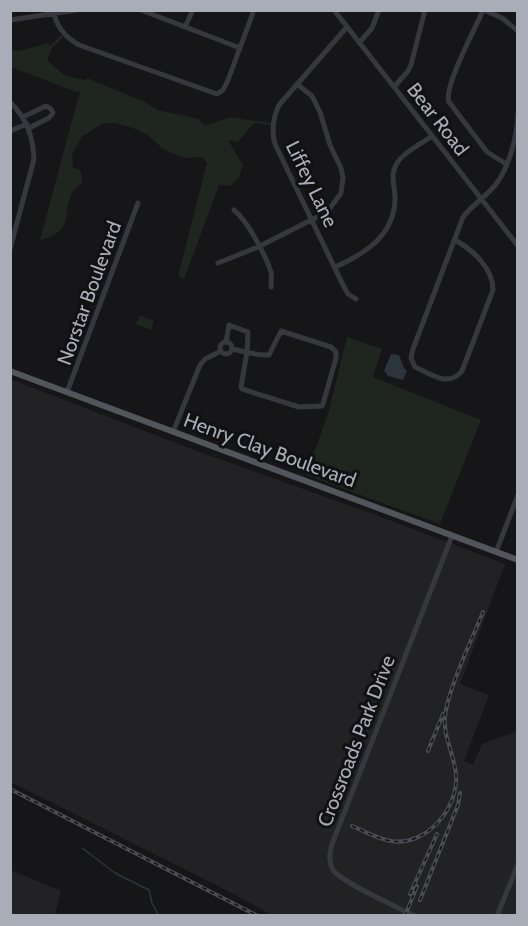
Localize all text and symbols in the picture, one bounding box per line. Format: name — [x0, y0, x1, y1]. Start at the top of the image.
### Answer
street label: Bear Road — [402, 78, 474, 160]
street label: Liffey Lane — [281, 137, 343, 231]
street label: Norstar Boulevard — [52, 218, 126, 368]
street label: Henry Clay Boulevard — [181, 408, 359, 492]
street label: Crossroads Park Drive — [312, 652, 400, 830]

